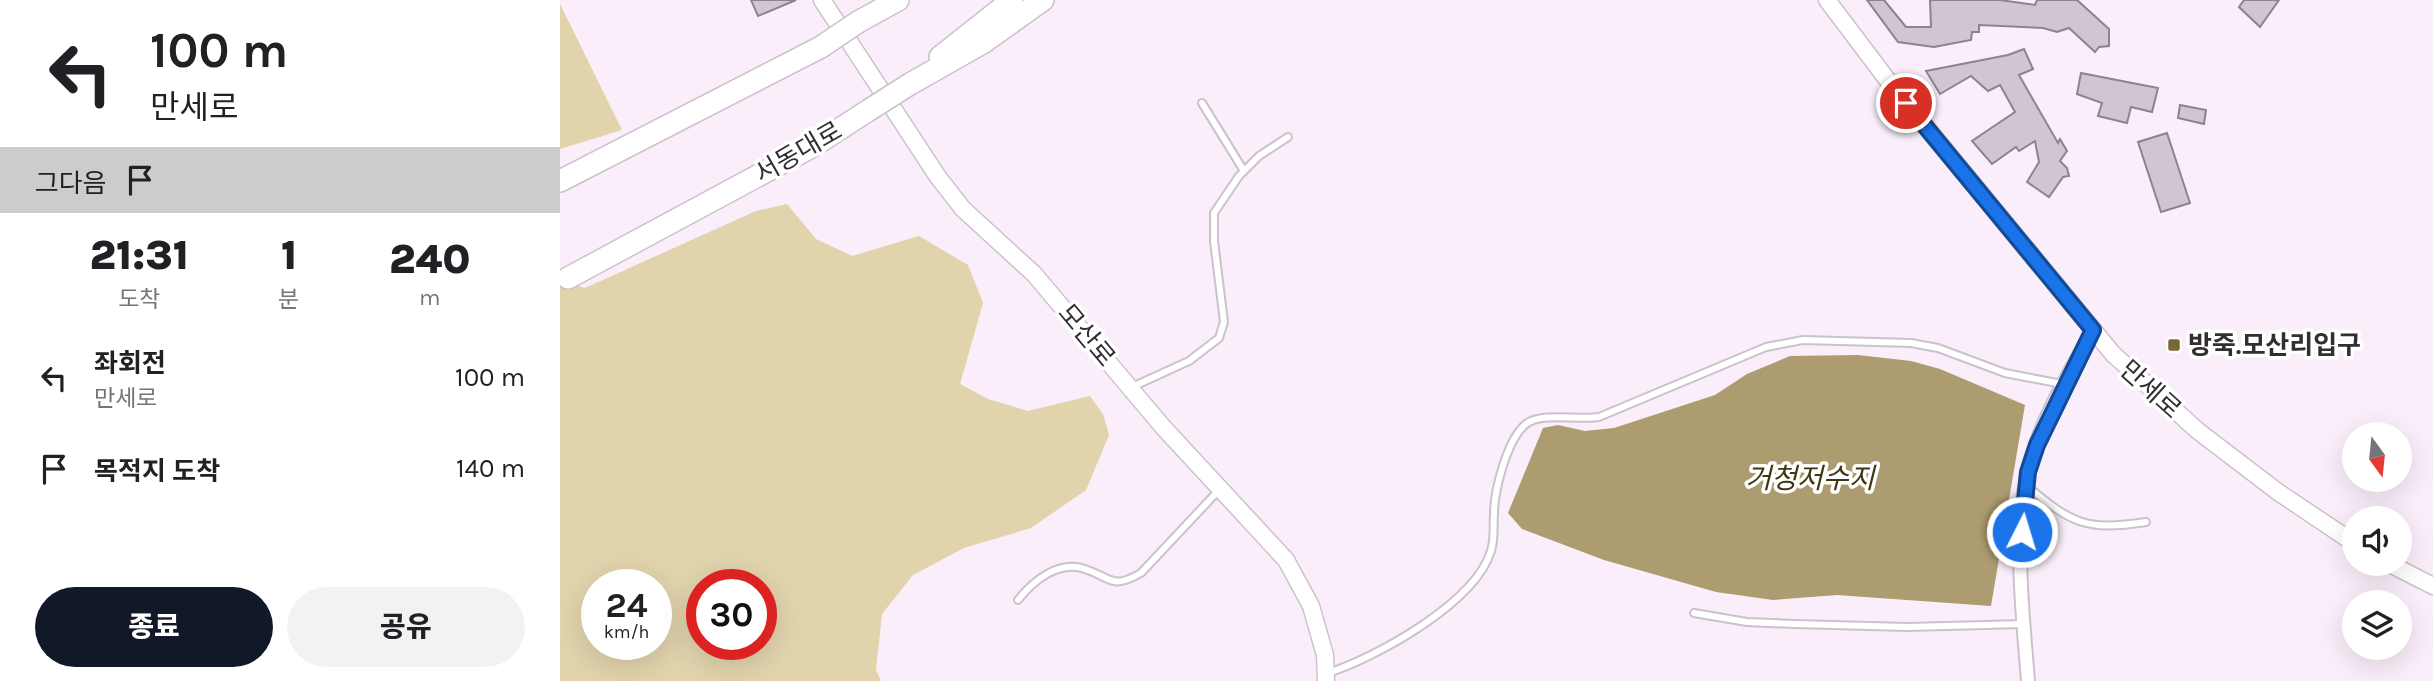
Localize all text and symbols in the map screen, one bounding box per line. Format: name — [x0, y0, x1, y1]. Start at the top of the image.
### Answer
text: 100 m — [150, 22, 288, 79]
icon: left — [35, 28, 126, 119]
pin — [1876, 73, 1936, 133]
icon: arrive — [1887, 84, 1925, 122]
text: 만세로 — [150, 89, 238, 126]
street label: 서동대로 — [749, 115, 847, 190]
icon: arrive — [121, 161, 159, 199]
text: 그다음 — [35, 168, 107, 199]
text: 21:31 — [90, 230, 189, 280]
text: 1 — [281, 230, 297, 280]
text: 240 — [389, 234, 470, 284]
text: m — [419, 284, 441, 311]
text: 도착 — [118, 286, 160, 313]
text: 분 — [278, 286, 300, 313]
street label: 모산로 — [1052, 298, 1122, 373]
place label: 방죽.모산리입구 — [2188, 330, 2361, 361]
marker: 방죽.모산리입구 — [2166, 337, 2182, 353]
text: 좌회전 — [94, 348, 166, 379]
street label: 만세로 — [2114, 354, 2188, 425]
icon: left — [35, 359, 73, 397]
text: 100 m — [455, 362, 525, 393]
text: 만세로 — [94, 385, 157, 412]
north arrow — [2342, 422, 2412, 492]
map controls — [2342, 422, 2412, 660]
icon: arrive — [35, 450, 73, 488]
text: 140 m — [456, 453, 525, 484]
text: 목적지 도착 — [94, 456, 220, 487]
water label: 거청저수지 — [1746, 462, 1877, 495]
position arrow — [1985, 495, 2059, 569]
button: sound — [2342, 506, 2412, 576]
speed limit sign: 30 — [686, 569, 777, 660]
text: 24 — [606, 585, 648, 626]
button: 종료 — [35, 587, 273, 667]
button: 공유 — [287, 587, 525, 667]
button: layers — [2342, 590, 2412, 660]
text: km/h — [604, 621, 649, 643]

